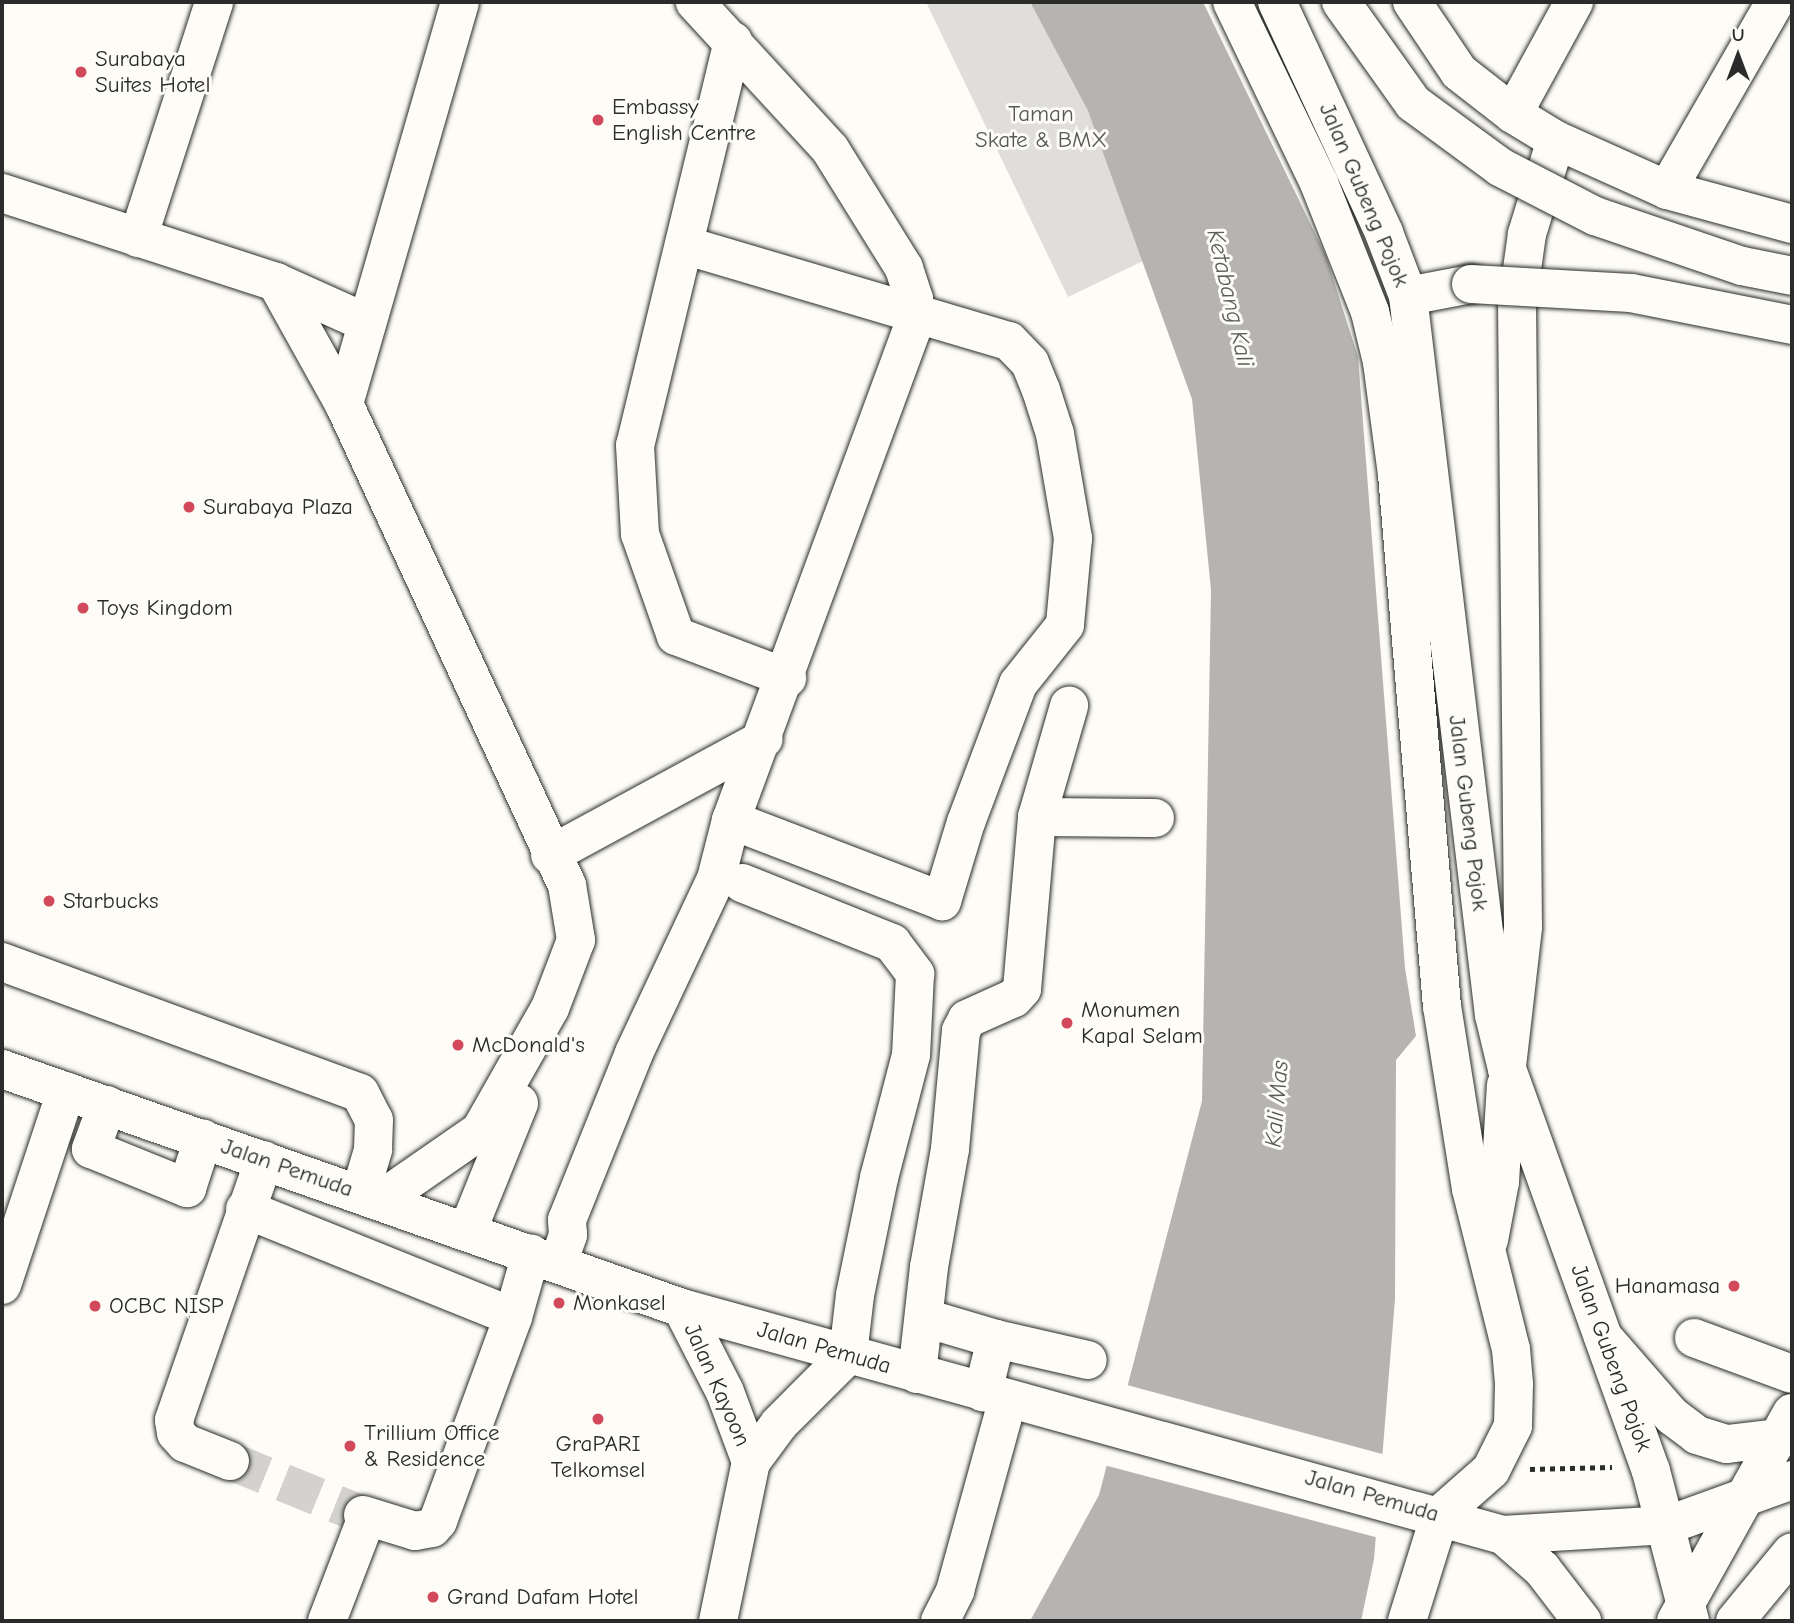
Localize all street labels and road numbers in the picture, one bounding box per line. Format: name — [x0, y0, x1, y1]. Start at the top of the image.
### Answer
street label: Jalan Gubeng Pojok — [1313, 99, 1415, 291]
street label: Jalan Gubeng Pojok — [1442, 714, 1494, 912]
street label: Jalan Pemuda — [217, 1132, 357, 1204]
street label: Jalan Gubeng Pojok — [1564, 1261, 1658, 1455]
street label: Jalan Pemuda — [754, 1316, 894, 1380]
street label: Jalan Kayoon — [678, 1319, 756, 1451]
street label: Jalan Pemuda — [1302, 1464, 1442, 1528]

